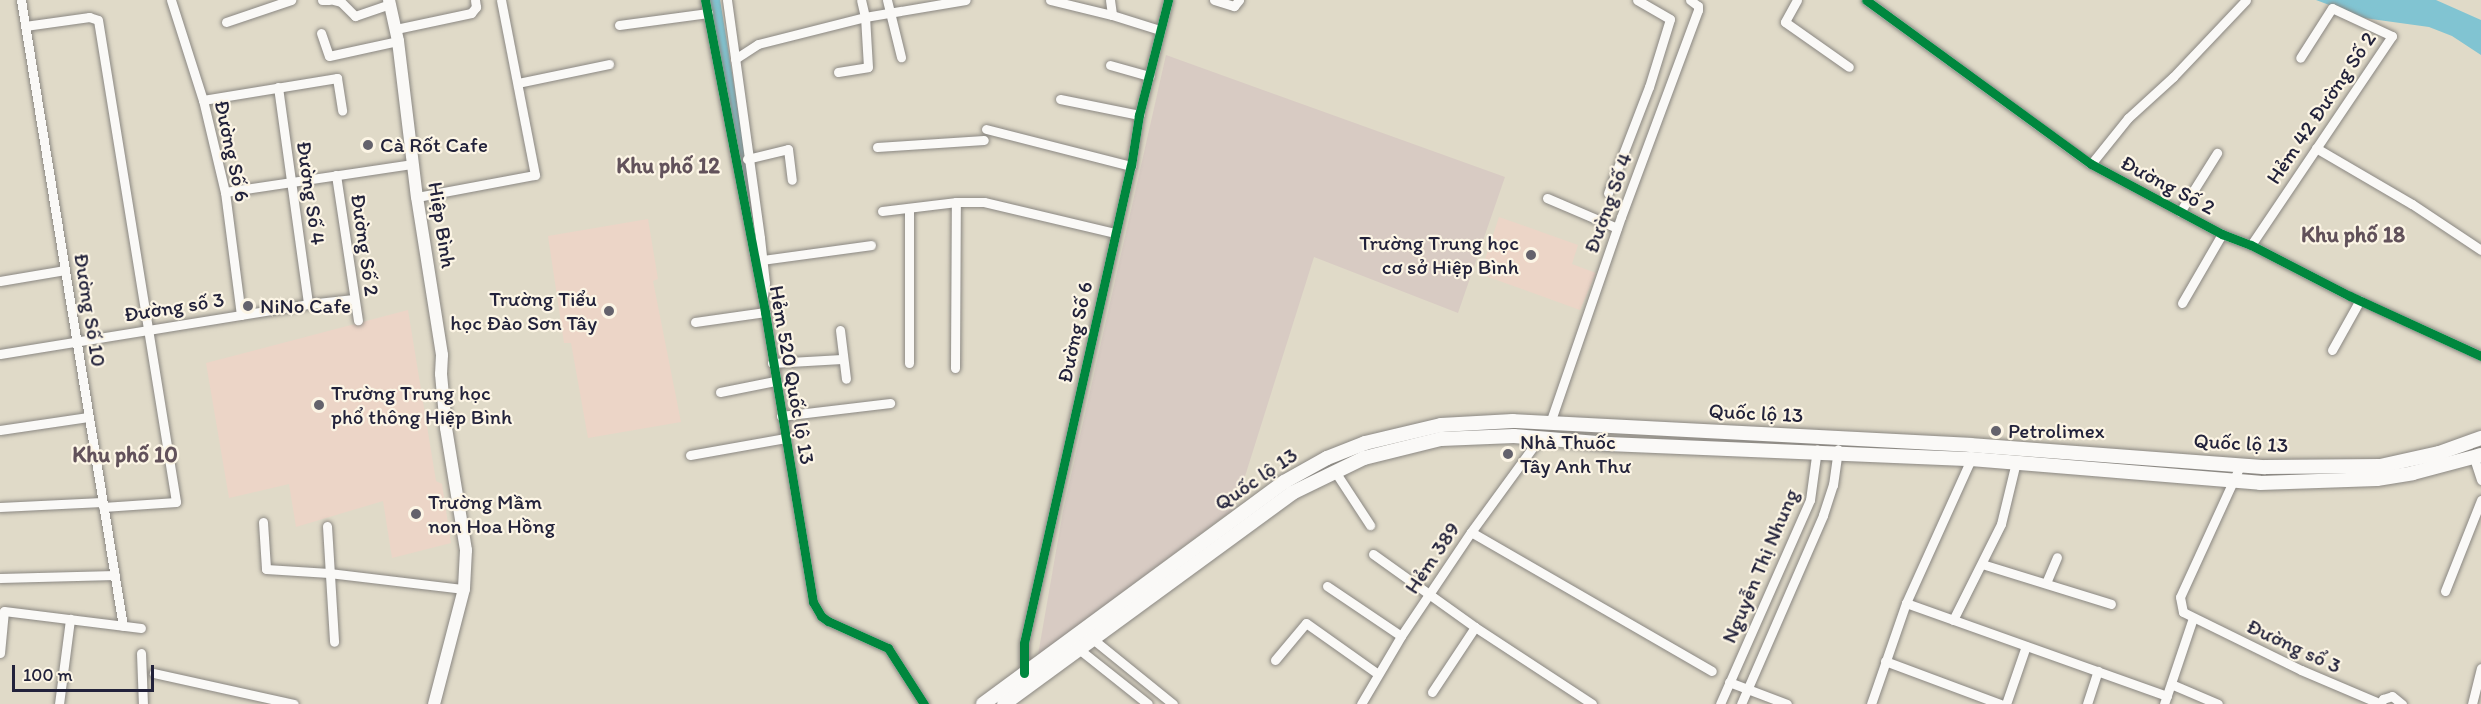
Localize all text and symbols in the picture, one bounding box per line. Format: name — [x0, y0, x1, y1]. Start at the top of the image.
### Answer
street label: Hẻm 42 Đường Số 2 — [2261, 27, 2381, 189]
street label: Đường Số 6 — [209, 98, 255, 204]
place label: Cà Rốt Cafe — [380, 132, 487, 158]
marker: Cà Rốt Cafe — [361, 138, 375, 152]
street label: Đường Số 4 — [291, 139, 331, 247]
street label: Đường Số 4 — [1578, 150, 1638, 256]
street label: Đường Số 2 — [2117, 150, 2219, 220]
district label: Khu phố 12 — [616, 153, 720, 179]
street label: Hiệp Bình — [423, 180, 461, 270]
street label: Đường Số 2 — [345, 192, 385, 298]
district label: Khu phố 18 — [2301, 222, 2405, 248]
place label: Trường Trung học cơ sở Hiệp Bình — [1361, 230, 1519, 280]
marker: Trường Trung học cơ sở Hiệp Bình — [1524, 248, 1538, 262]
street label: Đường Số 10 — [69, 251, 111, 369]
street label: Đường Số 6 — [1052, 279, 1098, 385]
street label: Hẻm 520 Quốc lộ 13 — [764, 283, 820, 467]
place label: Trường Tiểu học Đào Sơn Tây — [450, 286, 597, 336]
street label: Đường số 3 — [122, 287, 226, 327]
place label: NiNo Cafe — [260, 293, 351, 319]
marker: NiNo Cafe — [241, 299, 255, 313]
marker: Trường Tiểu học Đào Sơn Tây — [602, 304, 616, 318]
place label: Trường Trung học phổ thông Hiệp Bình — [331, 380, 512, 430]
marker: Trường Trung học phổ thông Hiệp Bình — [312, 398, 326, 412]
street label: Quốc lộ 13 — [1708, 398, 1804, 428]
place label: Petrolimex — [2008, 418, 2105, 444]
marker: Petrolimex — [1989, 424, 2003, 438]
street label: Quốc lộ 13 — [2193, 428, 2289, 458]
place label: Nhà Thuốc Tây Anh Thư — [1520, 429, 1631, 479]
district label: Khu phố 10 — [72, 442, 178, 468]
street label: Quốc lộ 13 — [1210, 442, 1302, 516]
marker: Nhà Thuốc Tây Anh Thư — [1501, 447, 1515, 461]
street label: Nguyễn Thị Nhung — [1716, 485, 1804, 647]
place label: Trường Mầm non Hoa Hồng — [428, 489, 555, 539]
marker: Trường Mầm non Hoa Hồng — [409, 507, 423, 521]
street label: Hẻm 389 — [1399, 517, 1465, 599]
street label: Đường sổ 3 — [2243, 613, 2345, 679]
scale bar — [15, 653, 158, 691]
text: 100 m — [23, 664, 73, 686]

